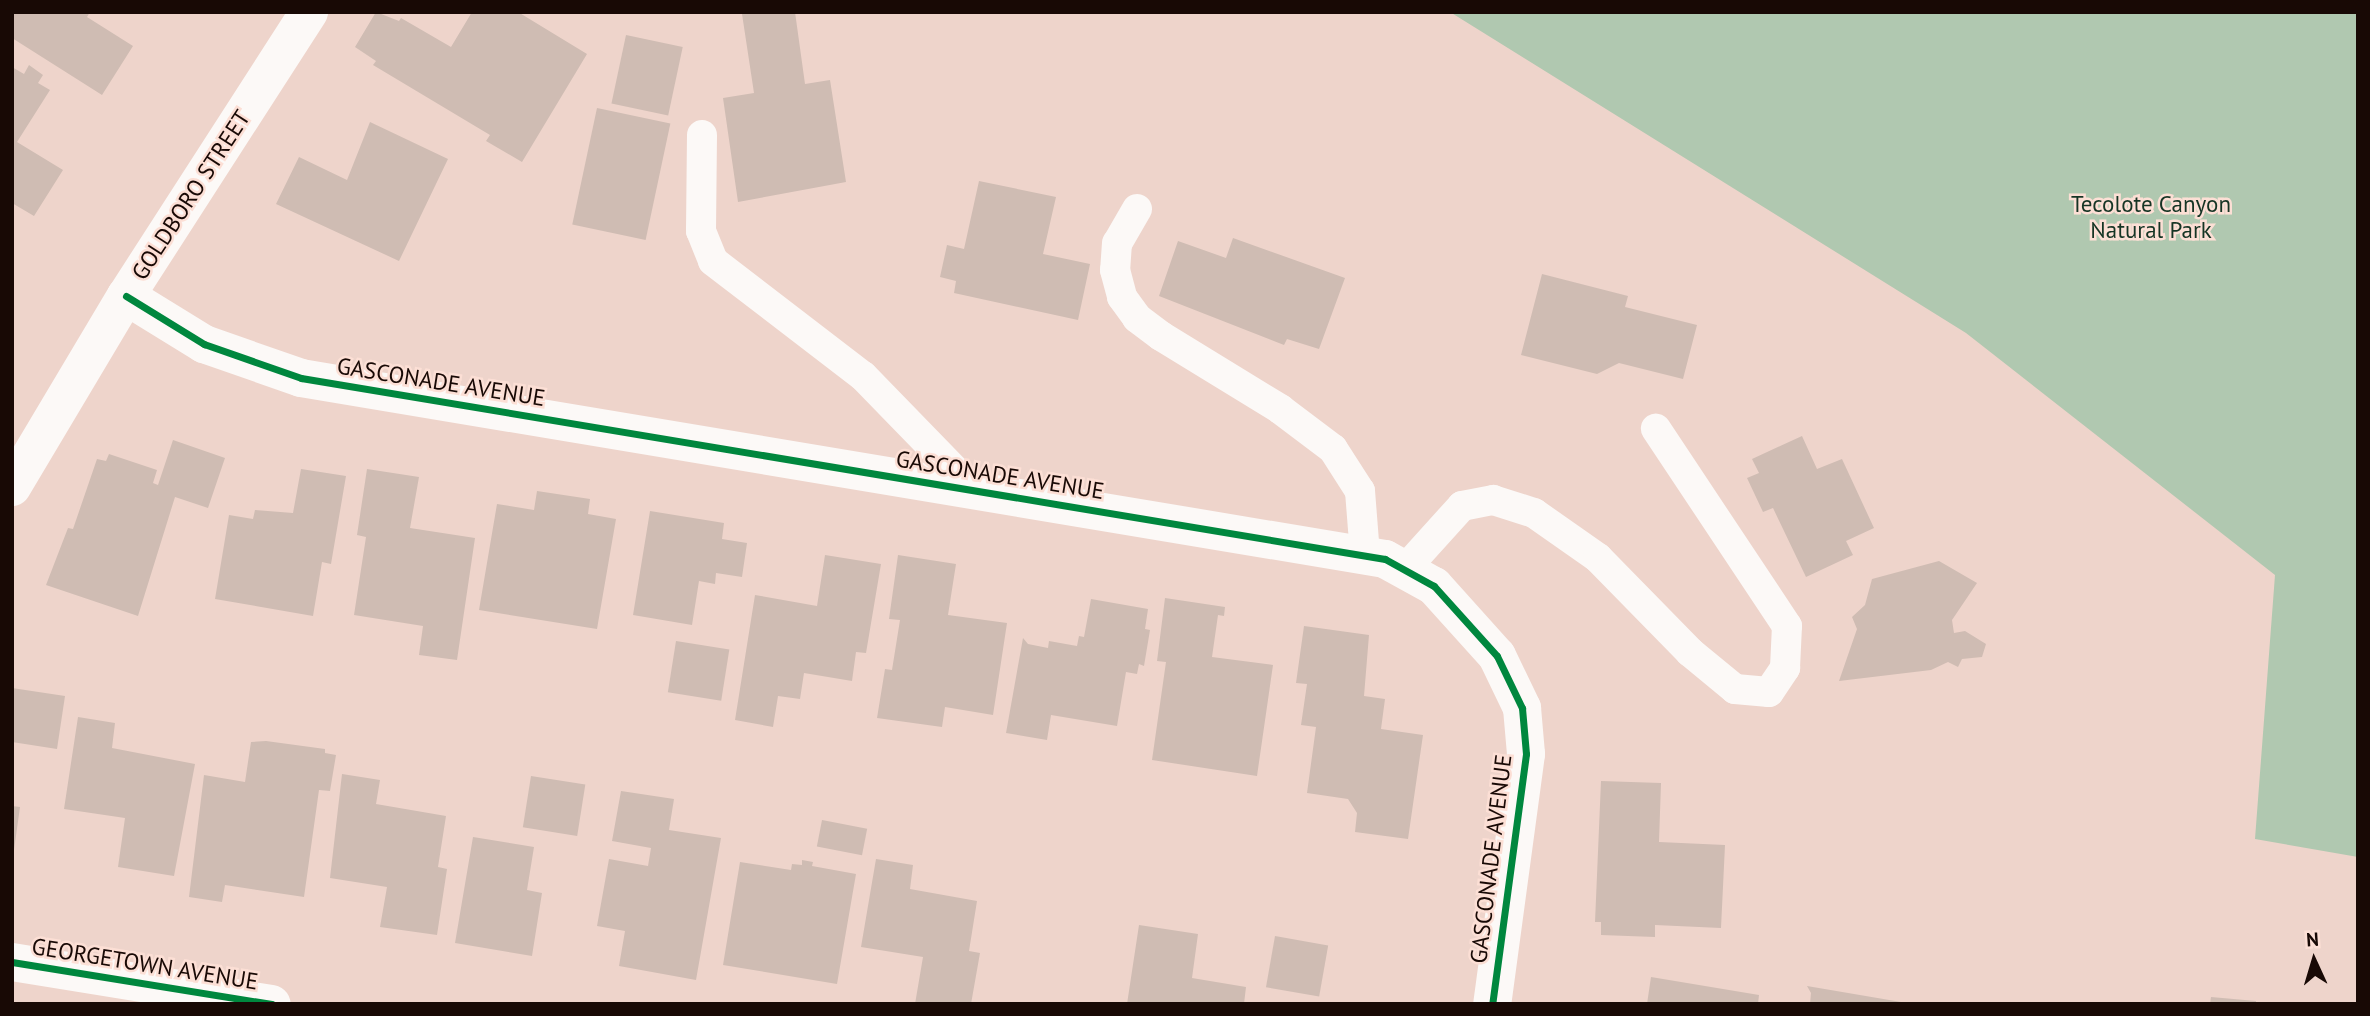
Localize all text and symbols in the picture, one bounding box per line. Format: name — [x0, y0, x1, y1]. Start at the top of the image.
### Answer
street label: GOLDBORO STREET — [126, 105, 256, 285]
park label: Tecolote Canyon Natural Park — [2071, 190, 2231, 244]
street label: GASCONADE AVENUE — [335, 352, 547, 412]
street label: GASCONADE AVENUE — [894, 445, 1106, 505]
street label: GASCONADE AVENUE — [1464, 753, 1518, 965]
north arrow — [2279, 925, 2349, 995]
text: N — [2305, 927, 2320, 951]
street label: GEORGETOWN AVENUE — [30, 932, 260, 996]

